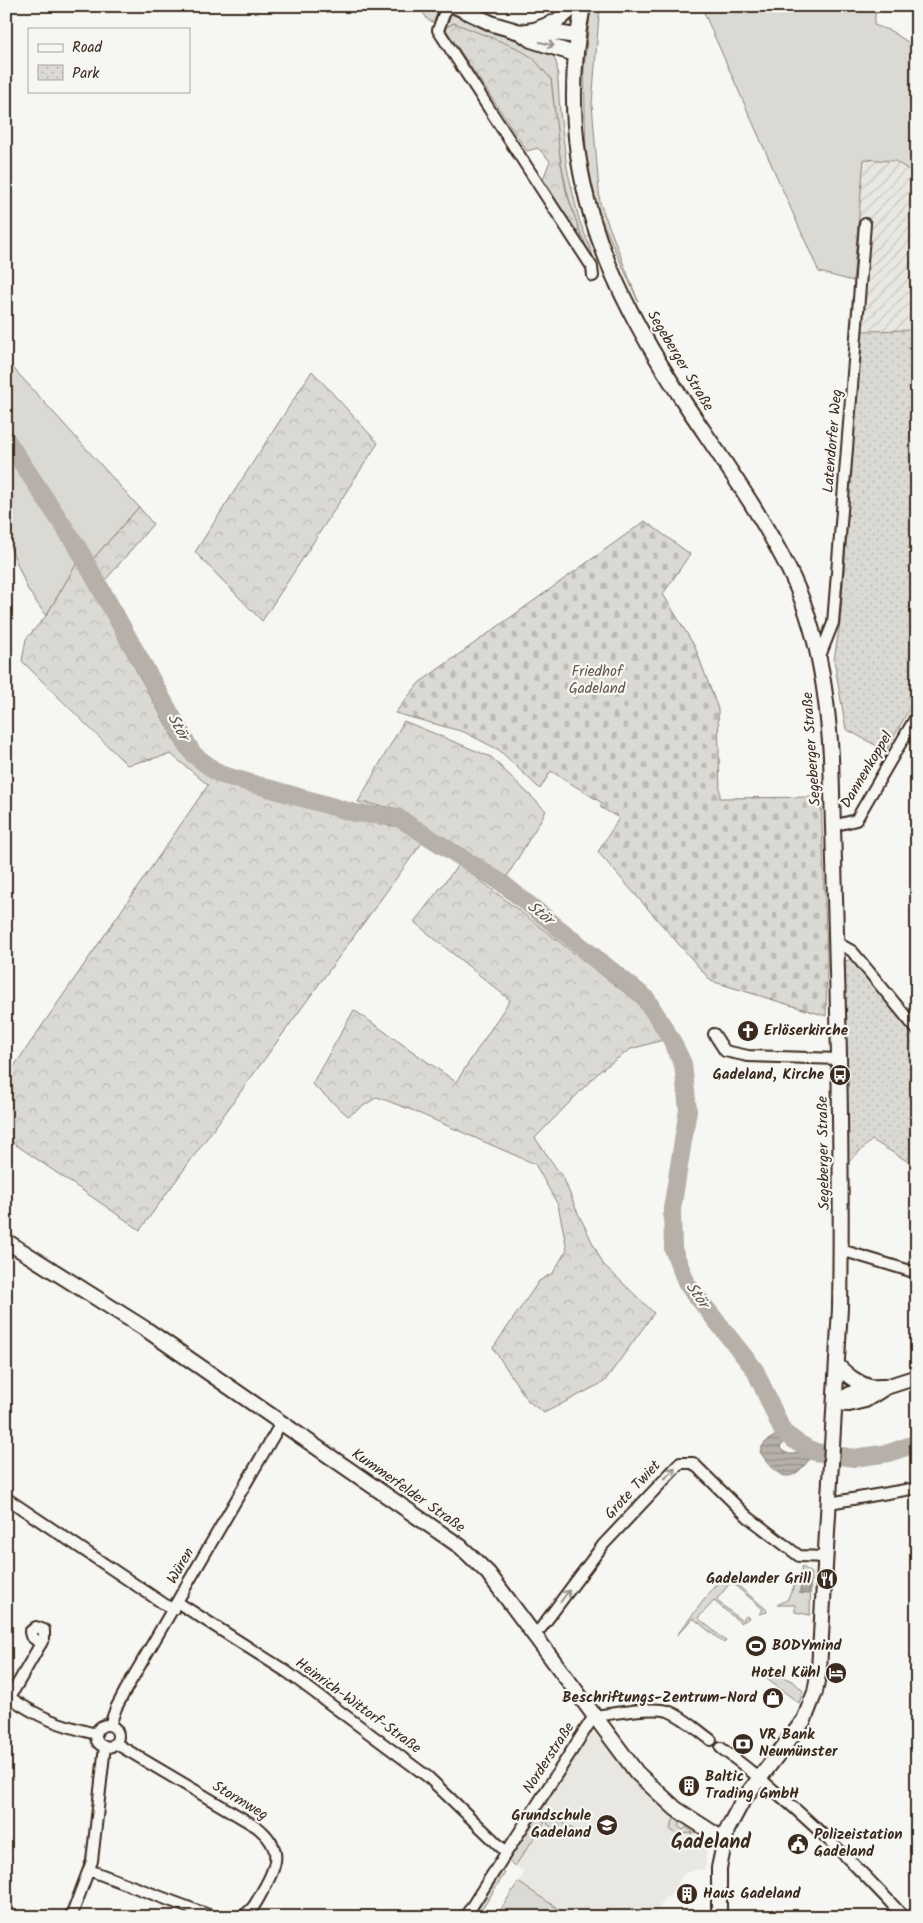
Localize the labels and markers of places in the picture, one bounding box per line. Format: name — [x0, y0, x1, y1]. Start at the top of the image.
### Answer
church icon: Erlöserkirche — [736, 1019, 760, 1043]
place label: Erlöserkirche — [764, 1019, 849, 1043]
place label: Gadeland, Kirche — [713, 1063, 825, 1087]
bus stop icon: Gadeland, Kirche — [828, 1063, 852, 1087]
place label: Gadelander Grill — [706, 1567, 811, 1591]
restaurant icon: Gadelander Grill — [815, 1567, 839, 1591]
sports icon: BODYmind — [744, 1634, 768, 1658]
place label: BODYmind — [772, 1634, 843, 1658]
place label: Hotel Kühl — [751, 1661, 820, 1685]
hotel icon: Hotel Kühl — [824, 1661, 848, 1685]
place label: Beschriftungs-Zentrum-Nord — [562, 1686, 758, 1710]
shop icon: Beschriftungs-Zentrum-Nord — [761, 1686, 785, 1710]
place label: VR Bank Neumünster — [759, 1723, 838, 1764]
bank icon: VR Bank Neumünster — [731, 1732, 755, 1756]
place label: Baltic Trading GmbH — [705, 1765, 799, 1806]
building icon: Baltic Trading GmbH — [677, 1774, 701, 1798]
place label: Grundschule Gadeland — [512, 1804, 592, 1845]
school or university icon: Grundschule Gadeland — [595, 1813, 619, 1837]
place label: Polizeistation Gadeland — [814, 1823, 903, 1864]
public building icon: Polizeistation Gadeland — [786, 1832, 810, 1856]
building icon: Haus Gadeland — [675, 1882, 699, 1906]
place label: Haus Gadeland — [703, 1882, 801, 1906]

